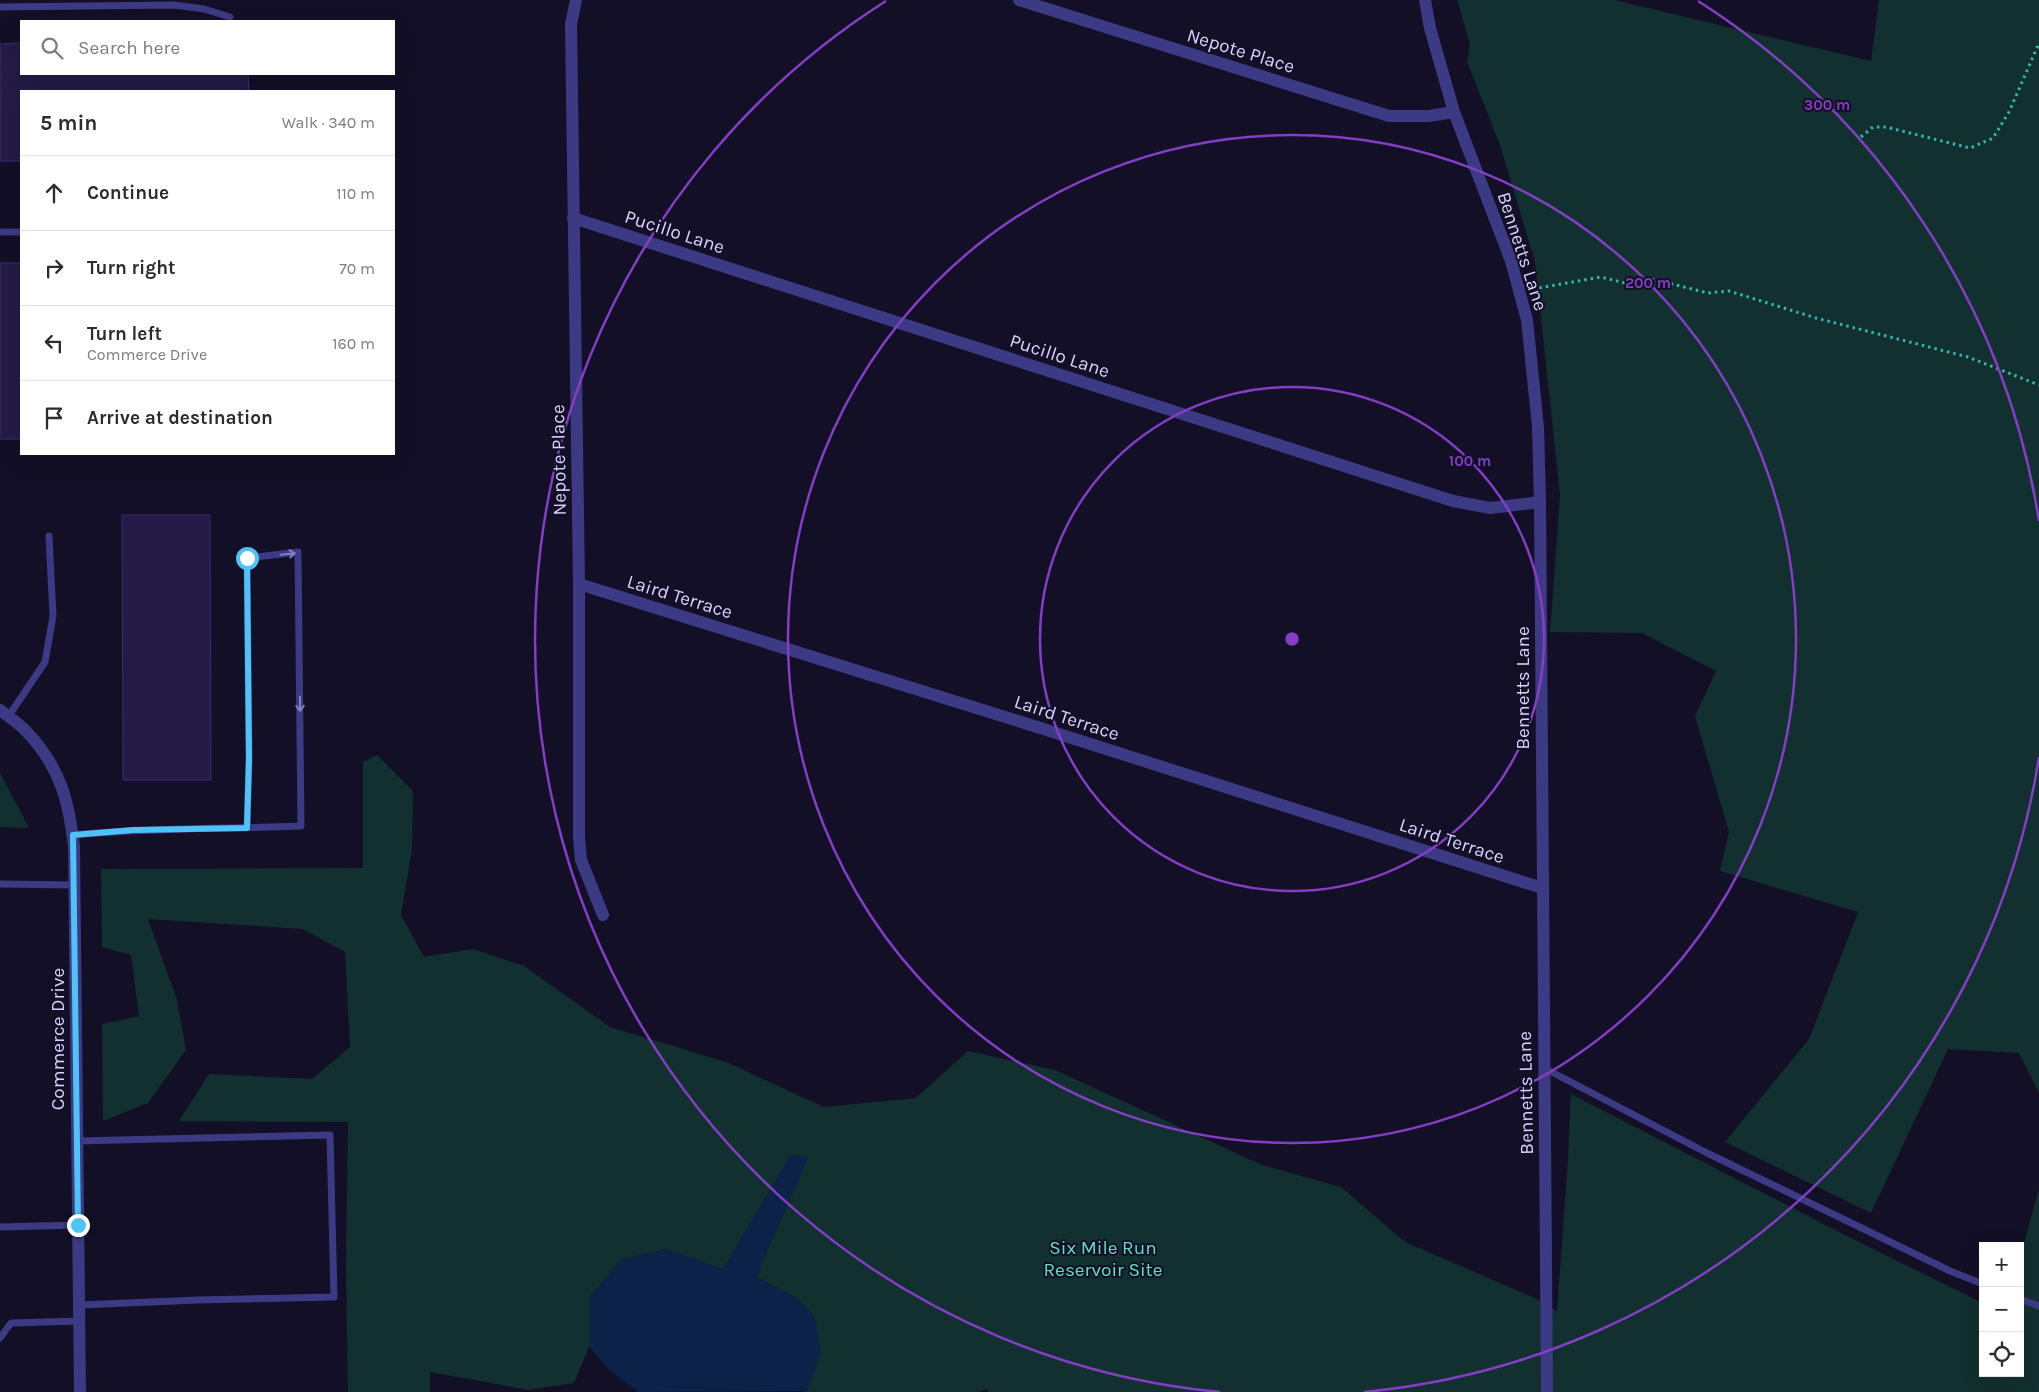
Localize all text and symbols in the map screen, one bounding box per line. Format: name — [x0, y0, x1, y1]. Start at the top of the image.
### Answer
search box — [20, 20, 395, 75]
street label: Nepote Place — [1184, 24, 1297, 78]
icon: search — [38, 34, 66, 62]
text: Search here — [78, 37, 180, 59]
text: 300 m — [1804, 96, 1850, 114]
text: 5 min — [40, 111, 97, 135]
text: Walk · 340 m — [282, 113, 375, 132]
icon: ahead — [40, 179, 68, 207]
text: Continue — [87, 182, 169, 204]
text: 110 m — [336, 184, 375, 203]
street label: Bennetts Lane — [1492, 189, 1552, 313]
street label: Pucillo Lane — [622, 205, 727, 258]
icon: right — [40, 254, 68, 282]
text: Turn right — [87, 257, 176, 279]
text: 70 m — [339, 259, 375, 278]
text: 200 m — [1625, 274, 1671, 292]
text: Turn left — [87, 323, 162, 345]
icon: left — [40, 329, 68, 357]
street label: Pucillo Lane — [1007, 329, 1112, 382]
text: 160 m — [332, 334, 375, 353]
text: Commerce Drive — [87, 345, 207, 364]
icon: arrive — [40, 404, 68, 432]
street label: Nepote Place — [547, 404, 571, 516]
text: Arrive at destination — [87, 407, 273, 429]
text: 100 m — [1449, 452, 1491, 470]
route start — [236, 547, 259, 570]
one-way arrow — [279, 549, 295, 559]
street label: Laird Terrace — [624, 570, 735, 623]
street label: Bennetts Lane — [1512, 626, 1534, 750]
centre of rings — [1283, 630, 1301, 648]
street label: Laird Terrace — [1011, 691, 1122, 745]
one-way arrow — [295, 696, 304, 712]
street label: Laird Terrace — [1396, 814, 1507, 868]
street label: Commerce Drive — [47, 968, 69, 1110]
street label: Bennetts Lane — [1514, 1031, 1538, 1155]
route end — [67, 1214, 90, 1237]
park label: Six Mile Run Reservoir Site — [1043, 1237, 1163, 1281]
map controls — [1979, 1242, 2024, 1377]
button: + — [1979, 1242, 2024, 1287]
button: − — [1979, 1287, 2024, 1332]
button: locate — [1979, 1332, 2024, 1377]

